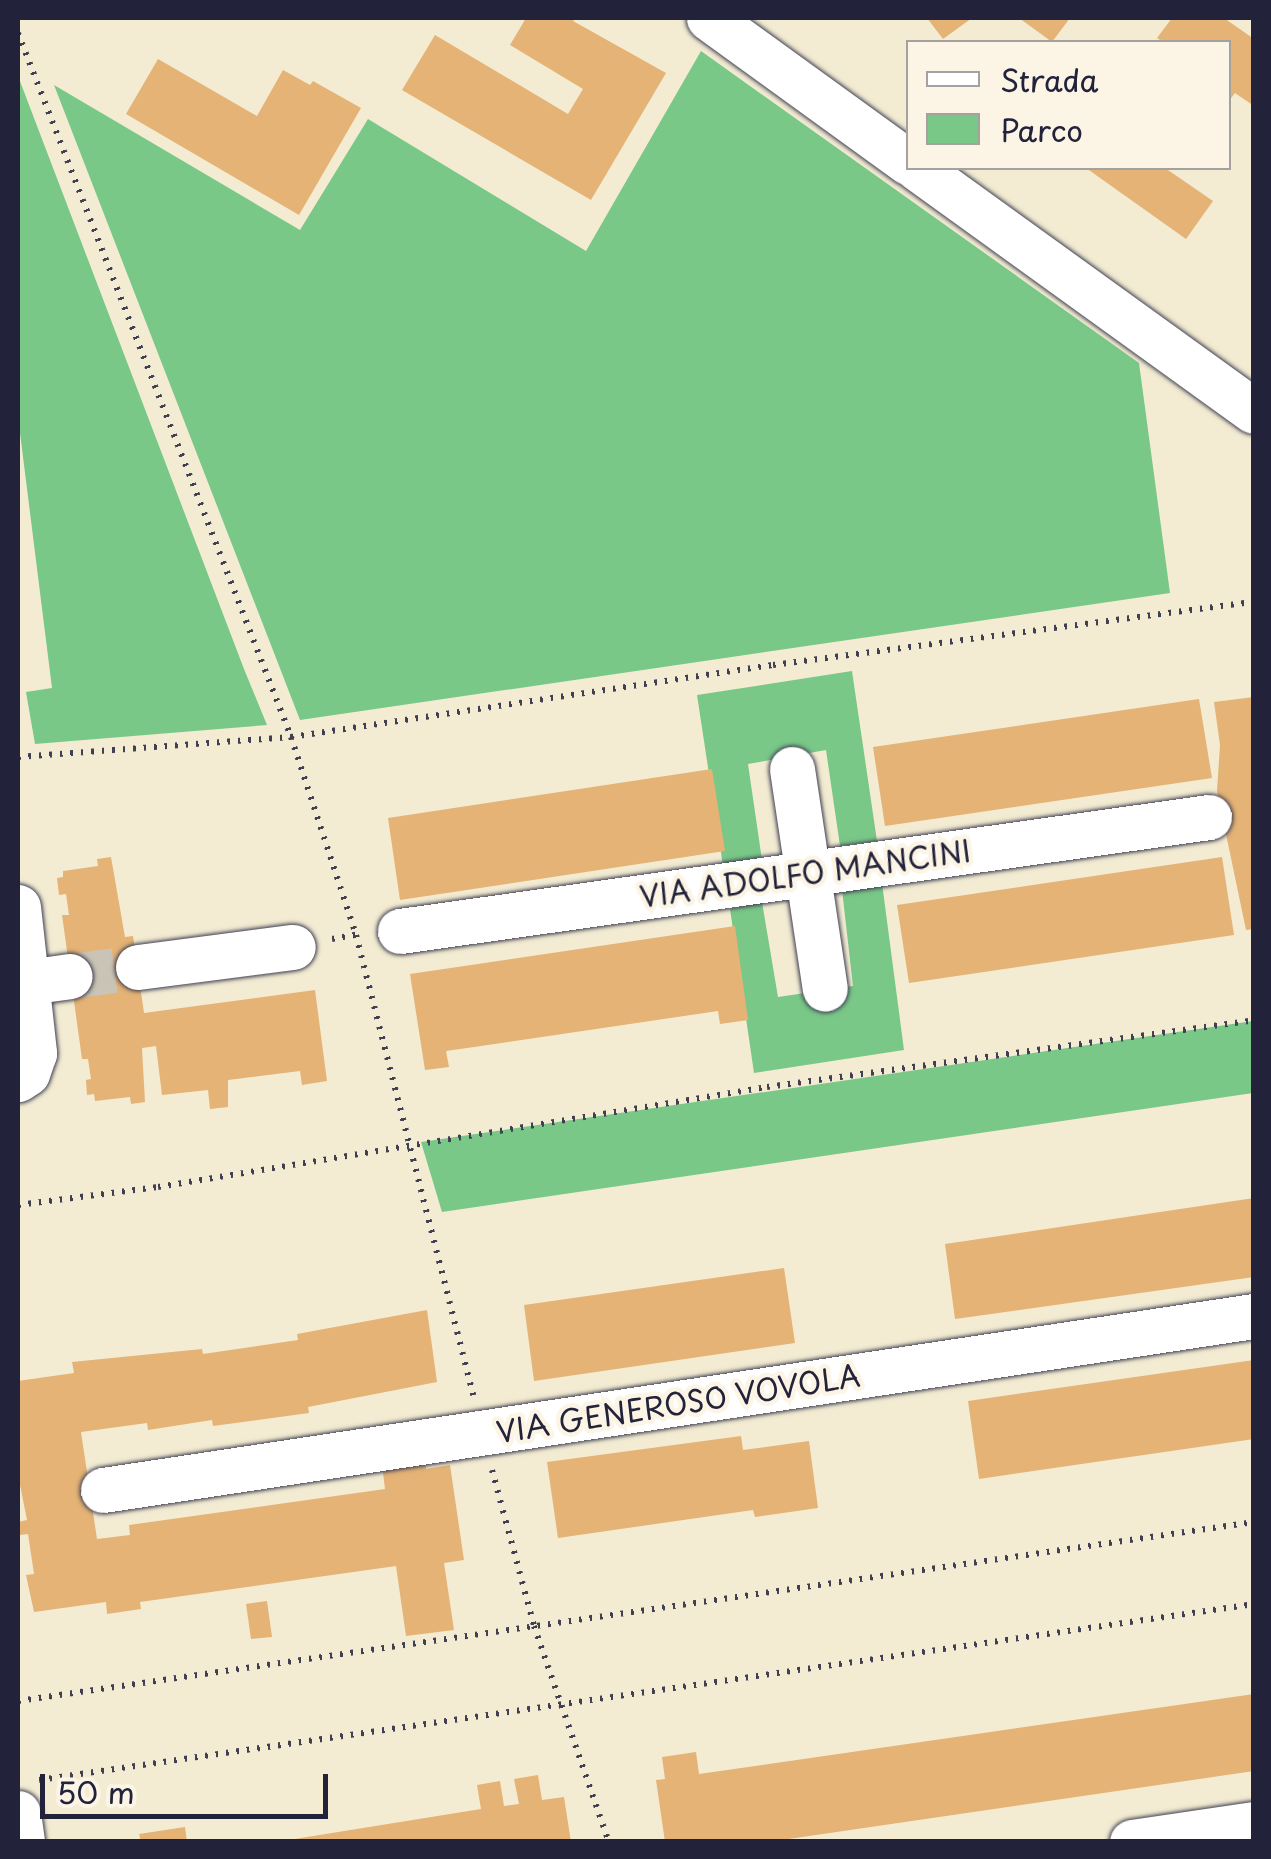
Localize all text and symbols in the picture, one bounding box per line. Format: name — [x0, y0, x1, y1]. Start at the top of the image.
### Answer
legend — [906, 40, 1231, 170]
text: Strada — [1000, 57, 1099, 102]
text: Parco — [1000, 107, 1083, 152]
street label: VIA ADOLFO MANCINI — [633, 831, 977, 915]
street label: VIA GENEROSO VOVOLA — [493, 1356, 863, 1450]
scale bar — [45, 1754, 332, 1816]
text: 50 m — [57, 1769, 135, 1814]

